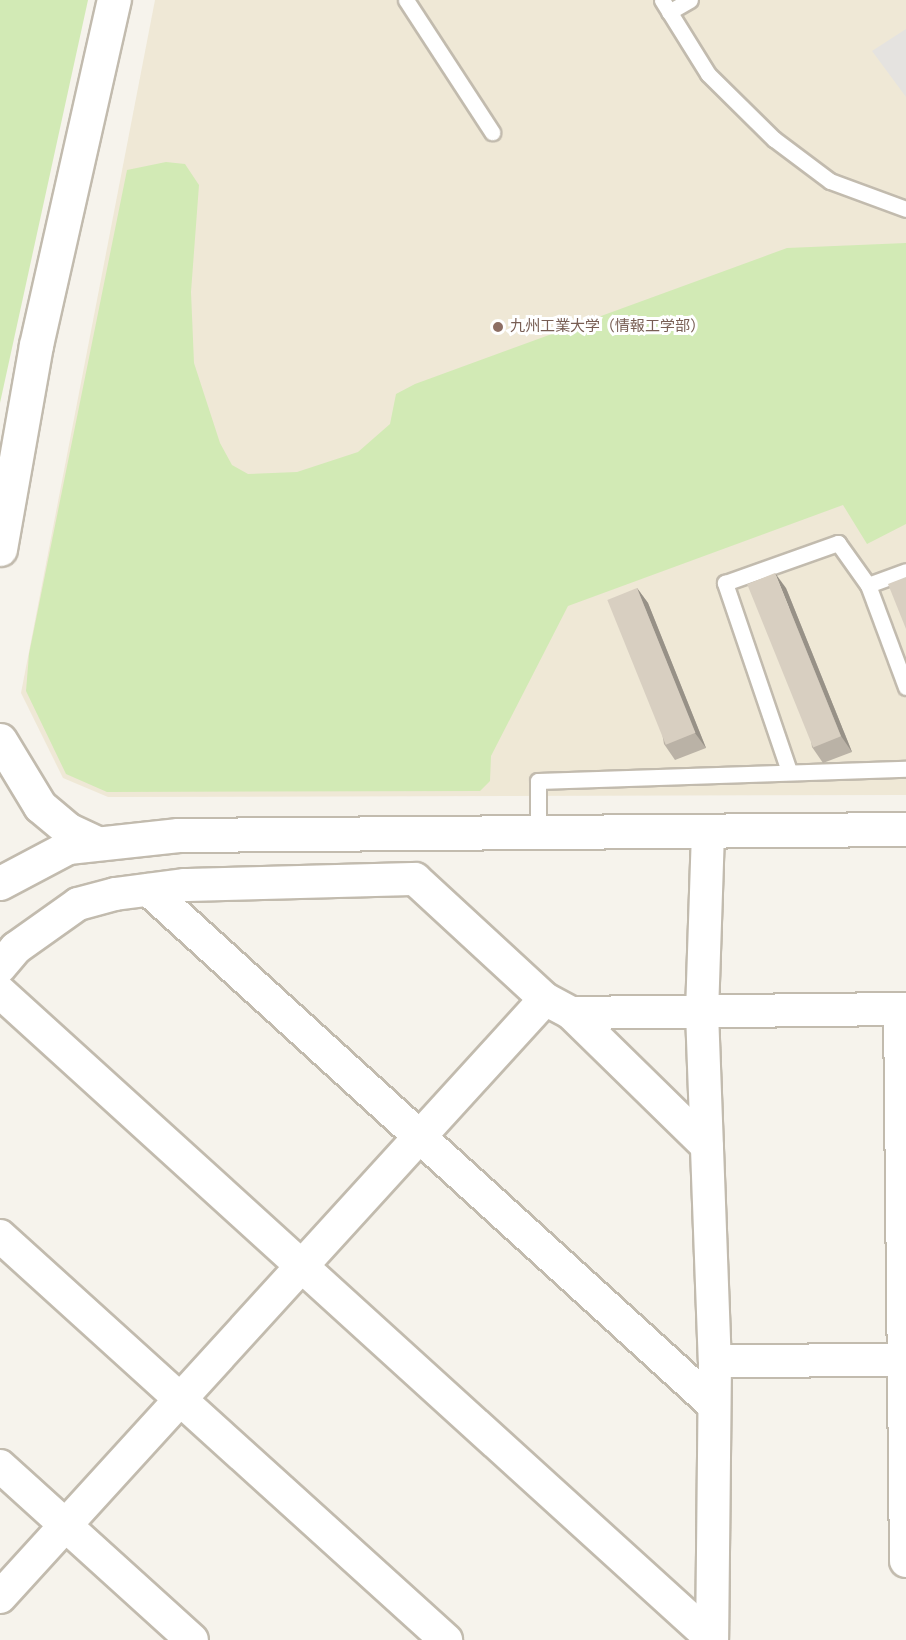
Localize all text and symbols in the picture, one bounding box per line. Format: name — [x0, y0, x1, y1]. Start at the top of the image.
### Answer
place label: 九州工業大学（情報工学部） — [510, 318, 705, 336]
marker: 九州工業大学（情報工学部） — [491, 320, 505, 334]

